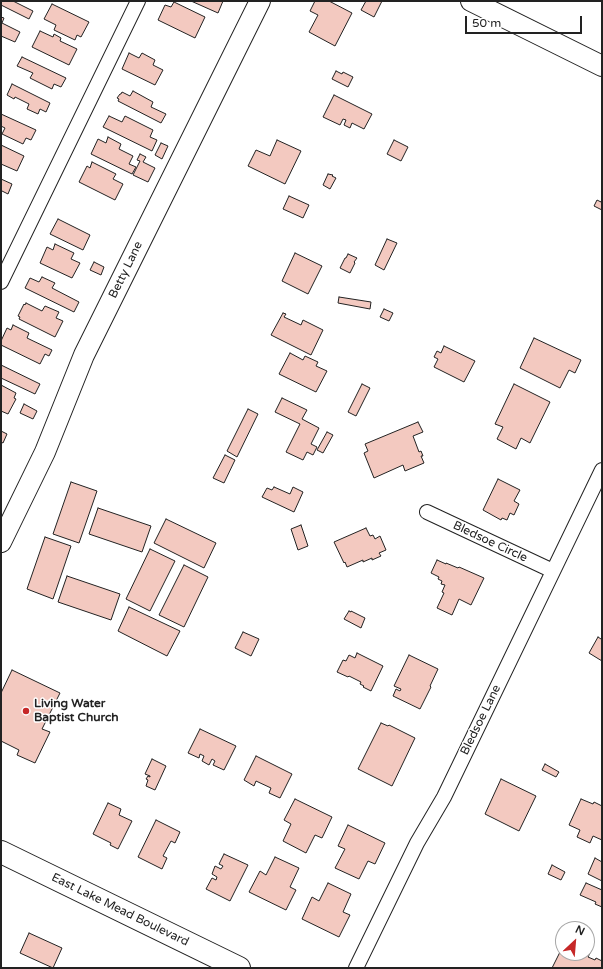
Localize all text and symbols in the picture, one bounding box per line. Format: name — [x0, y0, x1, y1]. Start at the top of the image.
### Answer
scale bar — [467, 8, 584, 34]
text: 50 m — [472, 16, 501, 30]
street label: Betty Lane — [106, 239, 146, 301]
street label: Bledsoe Circle — [450, 518, 530, 566]
street label: Bledsoe Lane — [458, 683, 504, 757]
place label: Living Water Baptist Church — [34, 697, 119, 725]
marker: Living Water Baptist Church — [21, 706, 31, 716]
street label: East Lake Mead Boulevard — [49, 870, 191, 950]
north arrow — [555, 921, 595, 961]
text: N — [573, 923, 587, 938]

